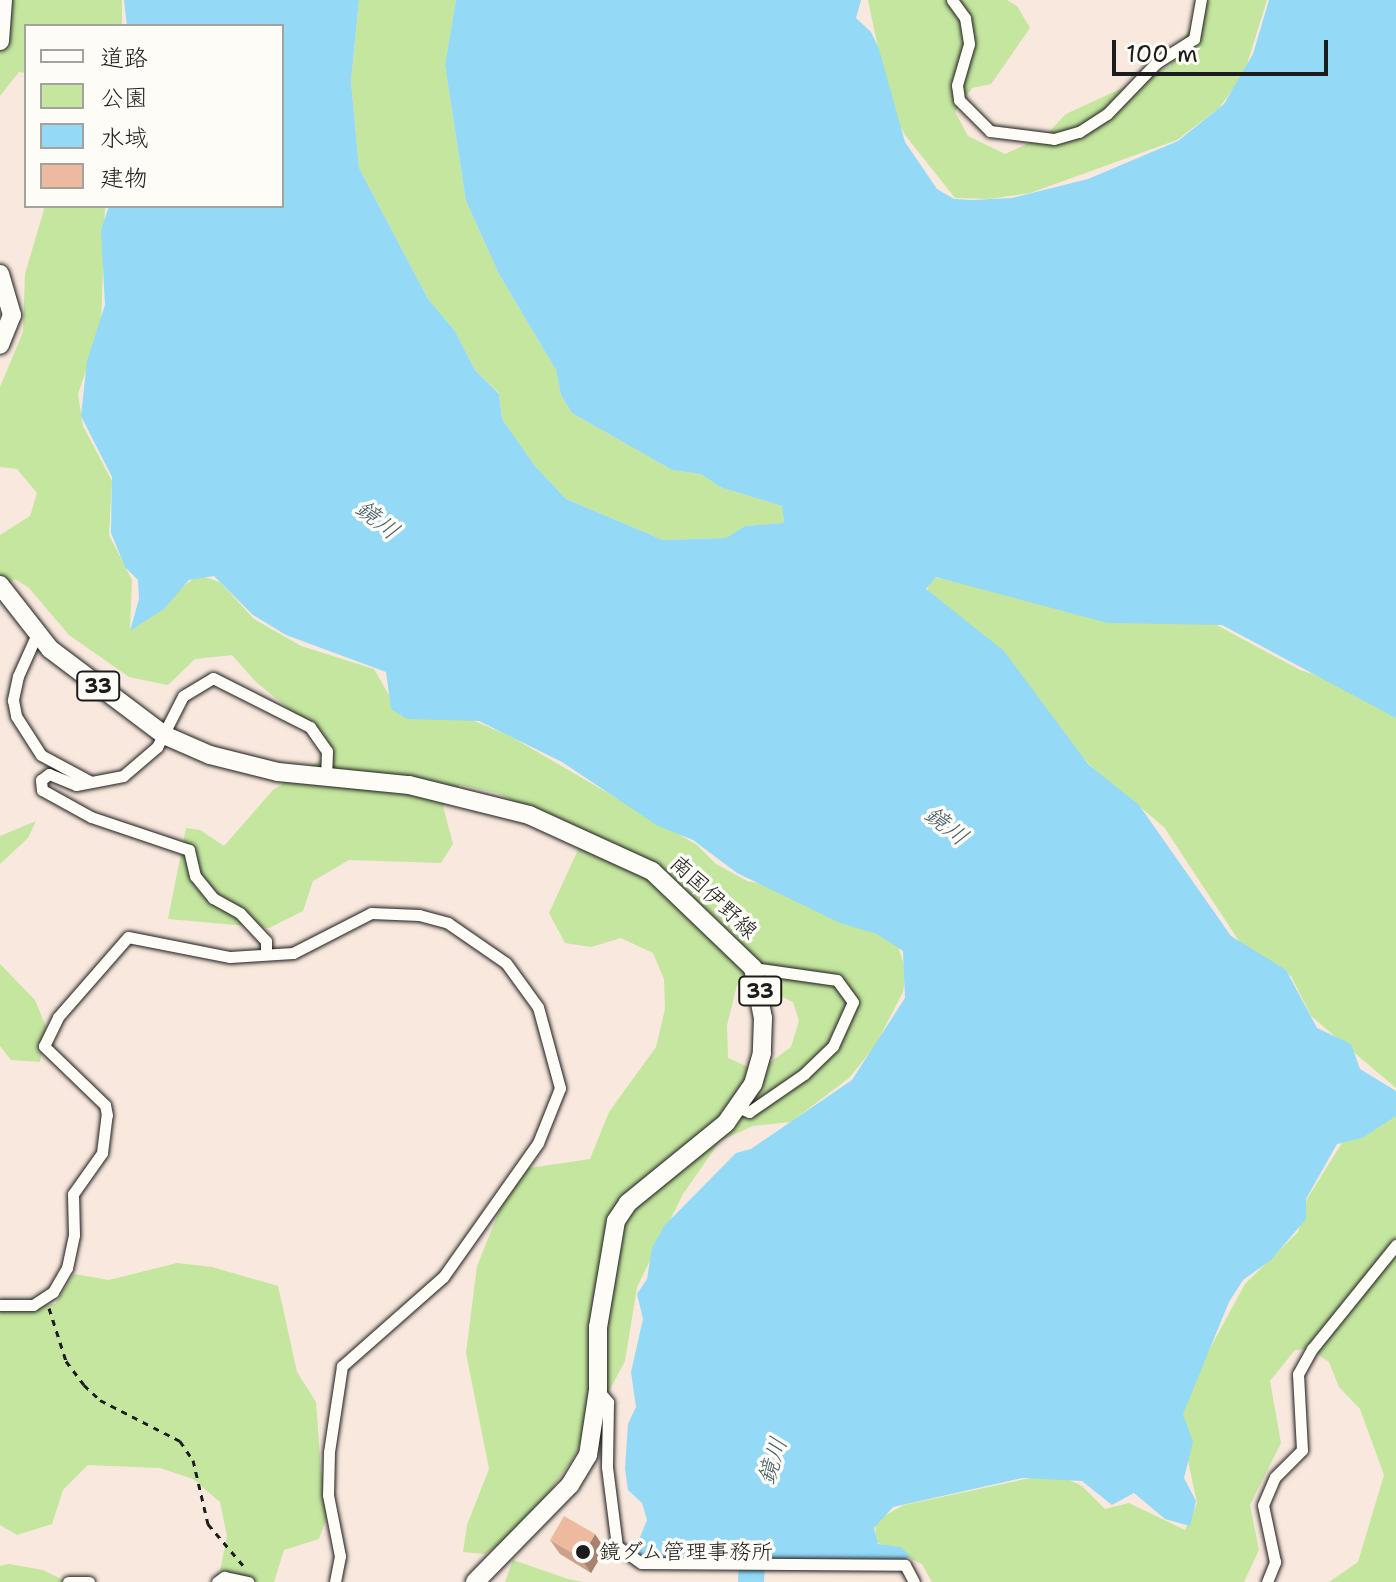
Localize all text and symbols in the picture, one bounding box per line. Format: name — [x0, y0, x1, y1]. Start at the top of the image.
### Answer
legend — [24, 24, 284, 208]
scale bar — [1116, 24, 1332, 74]
text: 100 m — [1126, 38, 1198, 70]
text: 道路 — [100, 42, 148, 74]
text: 公園 — [100, 82, 148, 114]
text: 水域 — [100, 122, 148, 154]
text: 建物 — [100, 162, 148, 194]
water label: 鏡川 — [349, 494, 405, 546]
road number: 33 — [76, 670, 120, 702]
water label: 鏡川 — [918, 800, 974, 852]
street label: 南国伊野線 — [665, 850, 763, 944]
road number: 33 — [738, 975, 782, 1007]
water label: 鏡川 — [752, 1434, 794, 1488]
place label: 鏡ダム管理事務所 — [599, 1539, 775, 1565]
marker: 鏡ダム管理事務所 — [574, 1543, 592, 1561]

